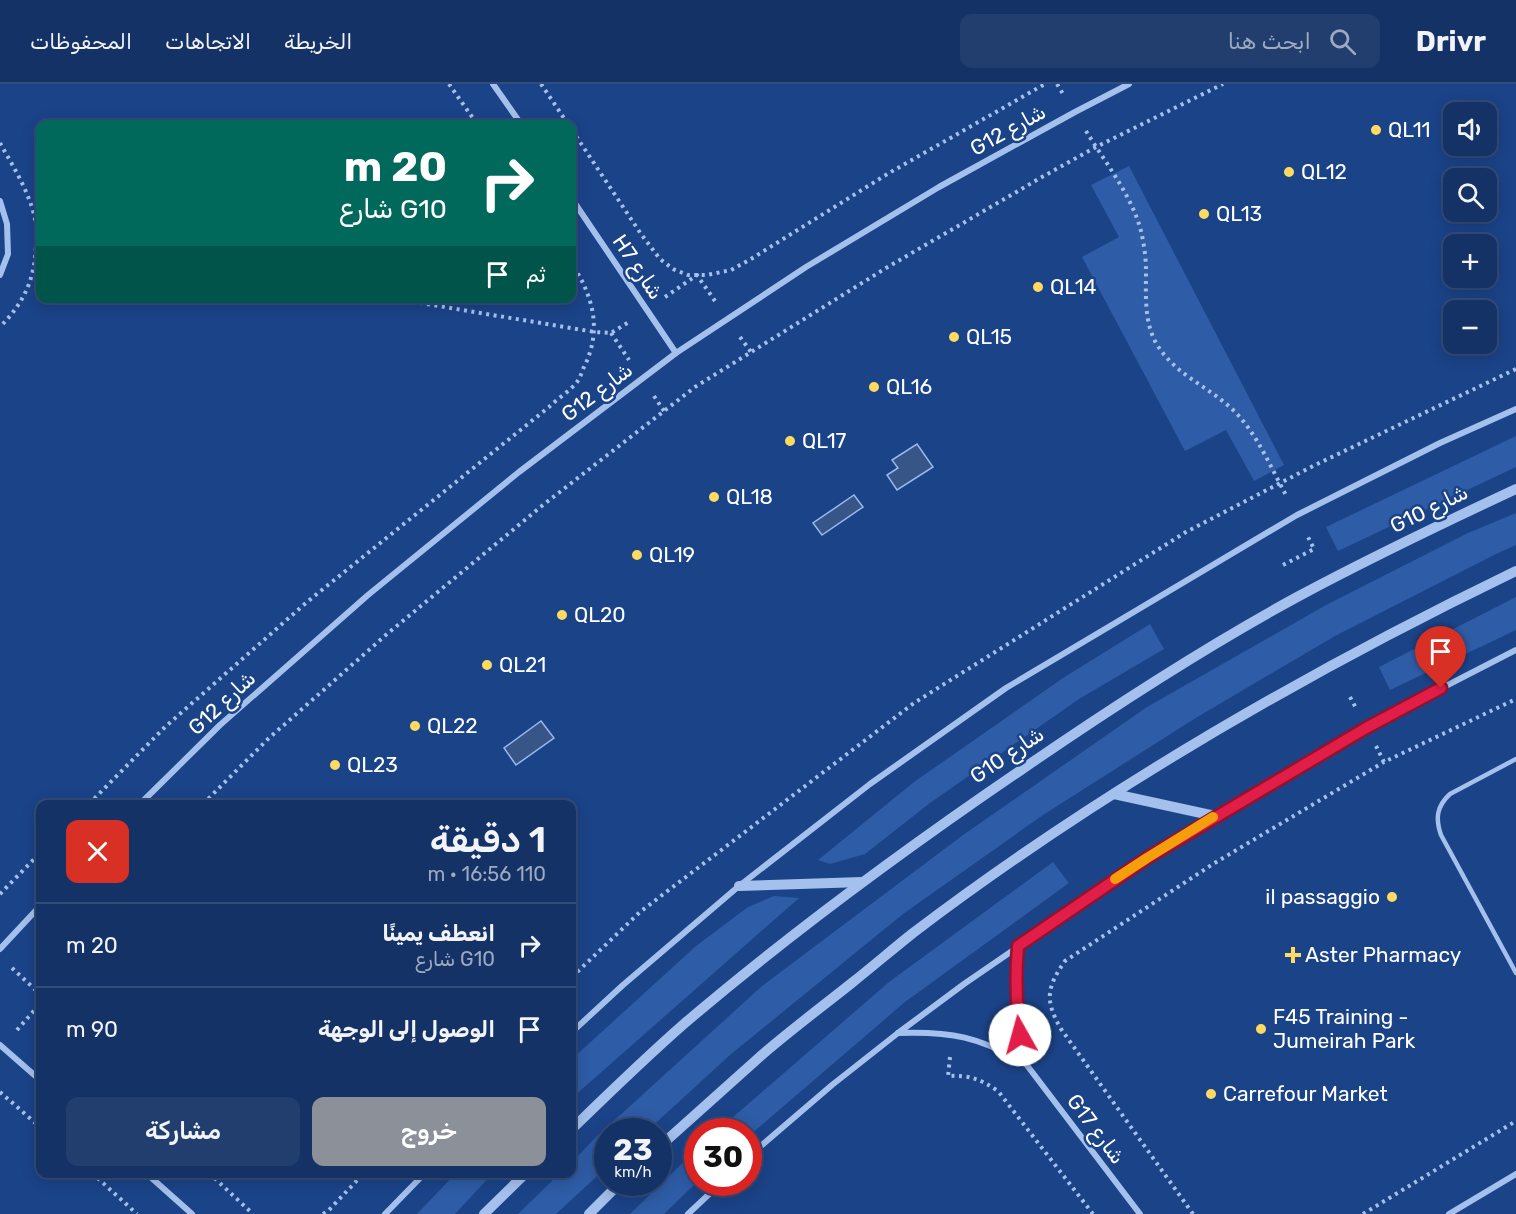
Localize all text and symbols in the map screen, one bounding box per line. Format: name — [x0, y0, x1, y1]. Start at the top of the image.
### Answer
search box — [960, 14, 1380, 68]
icon: search — [1326, 25, 1359, 58]
text: Drivr — [1416, 25, 1486, 58]
text: ابحث هنا — [1228, 28, 1311, 55]
text: المحفوظات — [30, 29, 132, 54]
text: الاتجاهات — [165, 29, 251, 54]
text: الخريطة — [284, 29, 352, 54]
street label: G12 شارع — [966, 99, 1051, 162]
map controls — [1443, 102, 1497, 354]
button: sound — [1443, 102, 1497, 156]
place label: QL11 — [1388, 117, 1431, 142]
marker: QL11 — [1369, 123, 1383, 137]
text: 20 m — [344, 142, 447, 192]
icon: right — [468, 144, 546, 222]
place label: QL12 — [1301, 159, 1347, 184]
marker: QL12 — [1282, 165, 1296, 179]
button: search — [1443, 168, 1497, 222]
text: G10 شارع — [339, 193, 447, 225]
place label: QL13 — [1216, 201, 1262, 226]
marker: QL13 — [1197, 207, 1211, 221]
street label: H7 شارع — [606, 230, 669, 305]
button: + — [1443, 234, 1497, 288]
icon: arrive — [481, 258, 514, 291]
text: ثم — [526, 261, 546, 288]
place label: QL14 — [1050, 274, 1097, 299]
marker: QL14 — [1031, 280, 1045, 294]
button: − — [1443, 300, 1497, 354]
place label: QL15 — [966, 324, 1012, 349]
marker: QL15 — [947, 330, 961, 344]
street label: G12 شارع — [556, 357, 638, 428]
place label: QL16 — [886, 374, 932, 399]
marker: QL16 — [867, 380, 881, 394]
place label: QL17 — [802, 428, 847, 453]
marker: QL17 — [783, 434, 797, 448]
street label: G10 شارع — [1386, 479, 1473, 540]
place label: QL18 — [726, 484, 773, 509]
marker: QL18 — [707, 490, 721, 504]
place label: QL19 — [649, 542, 695, 567]
marker: QL19 — [630, 548, 644, 562]
place label: QL20 — [574, 602, 626, 627]
marker: QL20 — [555, 608, 569, 622]
pin — [1415, 626, 1466, 688]
icon: arrive — [1424, 635, 1457, 668]
place label: QL21 — [499, 652, 546, 677]
marker: QL21 — [480, 658, 494, 672]
street label: G12 شارع — [183, 665, 262, 741]
place label: QL22 — [427, 713, 478, 738]
marker: QL22 — [408, 719, 422, 733]
street label: G10 شارع — [965, 721, 1049, 790]
place label: QL23 — [347, 752, 398, 777]
marker: QL23 — [328, 758, 342, 772]
text: 1 دقيقة — [430, 818, 546, 861]
button: close — [66, 820, 129, 883]
text: 110 m · 16:56 — [427, 862, 546, 886]
place label: il passaggio — [1265, 884, 1380, 909]
marker: il passaggio — [1385, 890, 1399, 904]
text: انعطف يمينًا — [382, 920, 495, 947]
icon: right — [513, 929, 546, 962]
text: 20 m — [66, 932, 118, 959]
place label: Aster Pharmacy — [1305, 942, 1462, 967]
text: G10 شارع — [415, 947, 495, 971]
marker: Aster Pharmacy — [1286, 948, 1300, 962]
position arrow — [988, 1003, 1052, 1067]
place label: F45 Training - Jumeirah Park — [1273, 1004, 1416, 1053]
icon: arrive — [513, 1013, 546, 1046]
text: 90 m — [66, 1016, 118, 1043]
text: الوصول إلى الوجهة — [318, 1016, 495, 1043]
marker: F45 Training - Jumeirah Park — [1254, 1022, 1268, 1036]
place label: Carrefour Market — [1223, 1081, 1388, 1106]
marker: Carrefour Market — [1204, 1087, 1218, 1101]
street label: G17 شارع — [1060, 1089, 1131, 1170]
button: مشاركة — [66, 1097, 300, 1166]
button: خروج — [312, 1097, 546, 1166]
speed limit sign: 30 — [684, 1118, 762, 1196]
text: 23 — [613, 1132, 653, 1168]
text: km/h — [614, 1163, 652, 1181]

